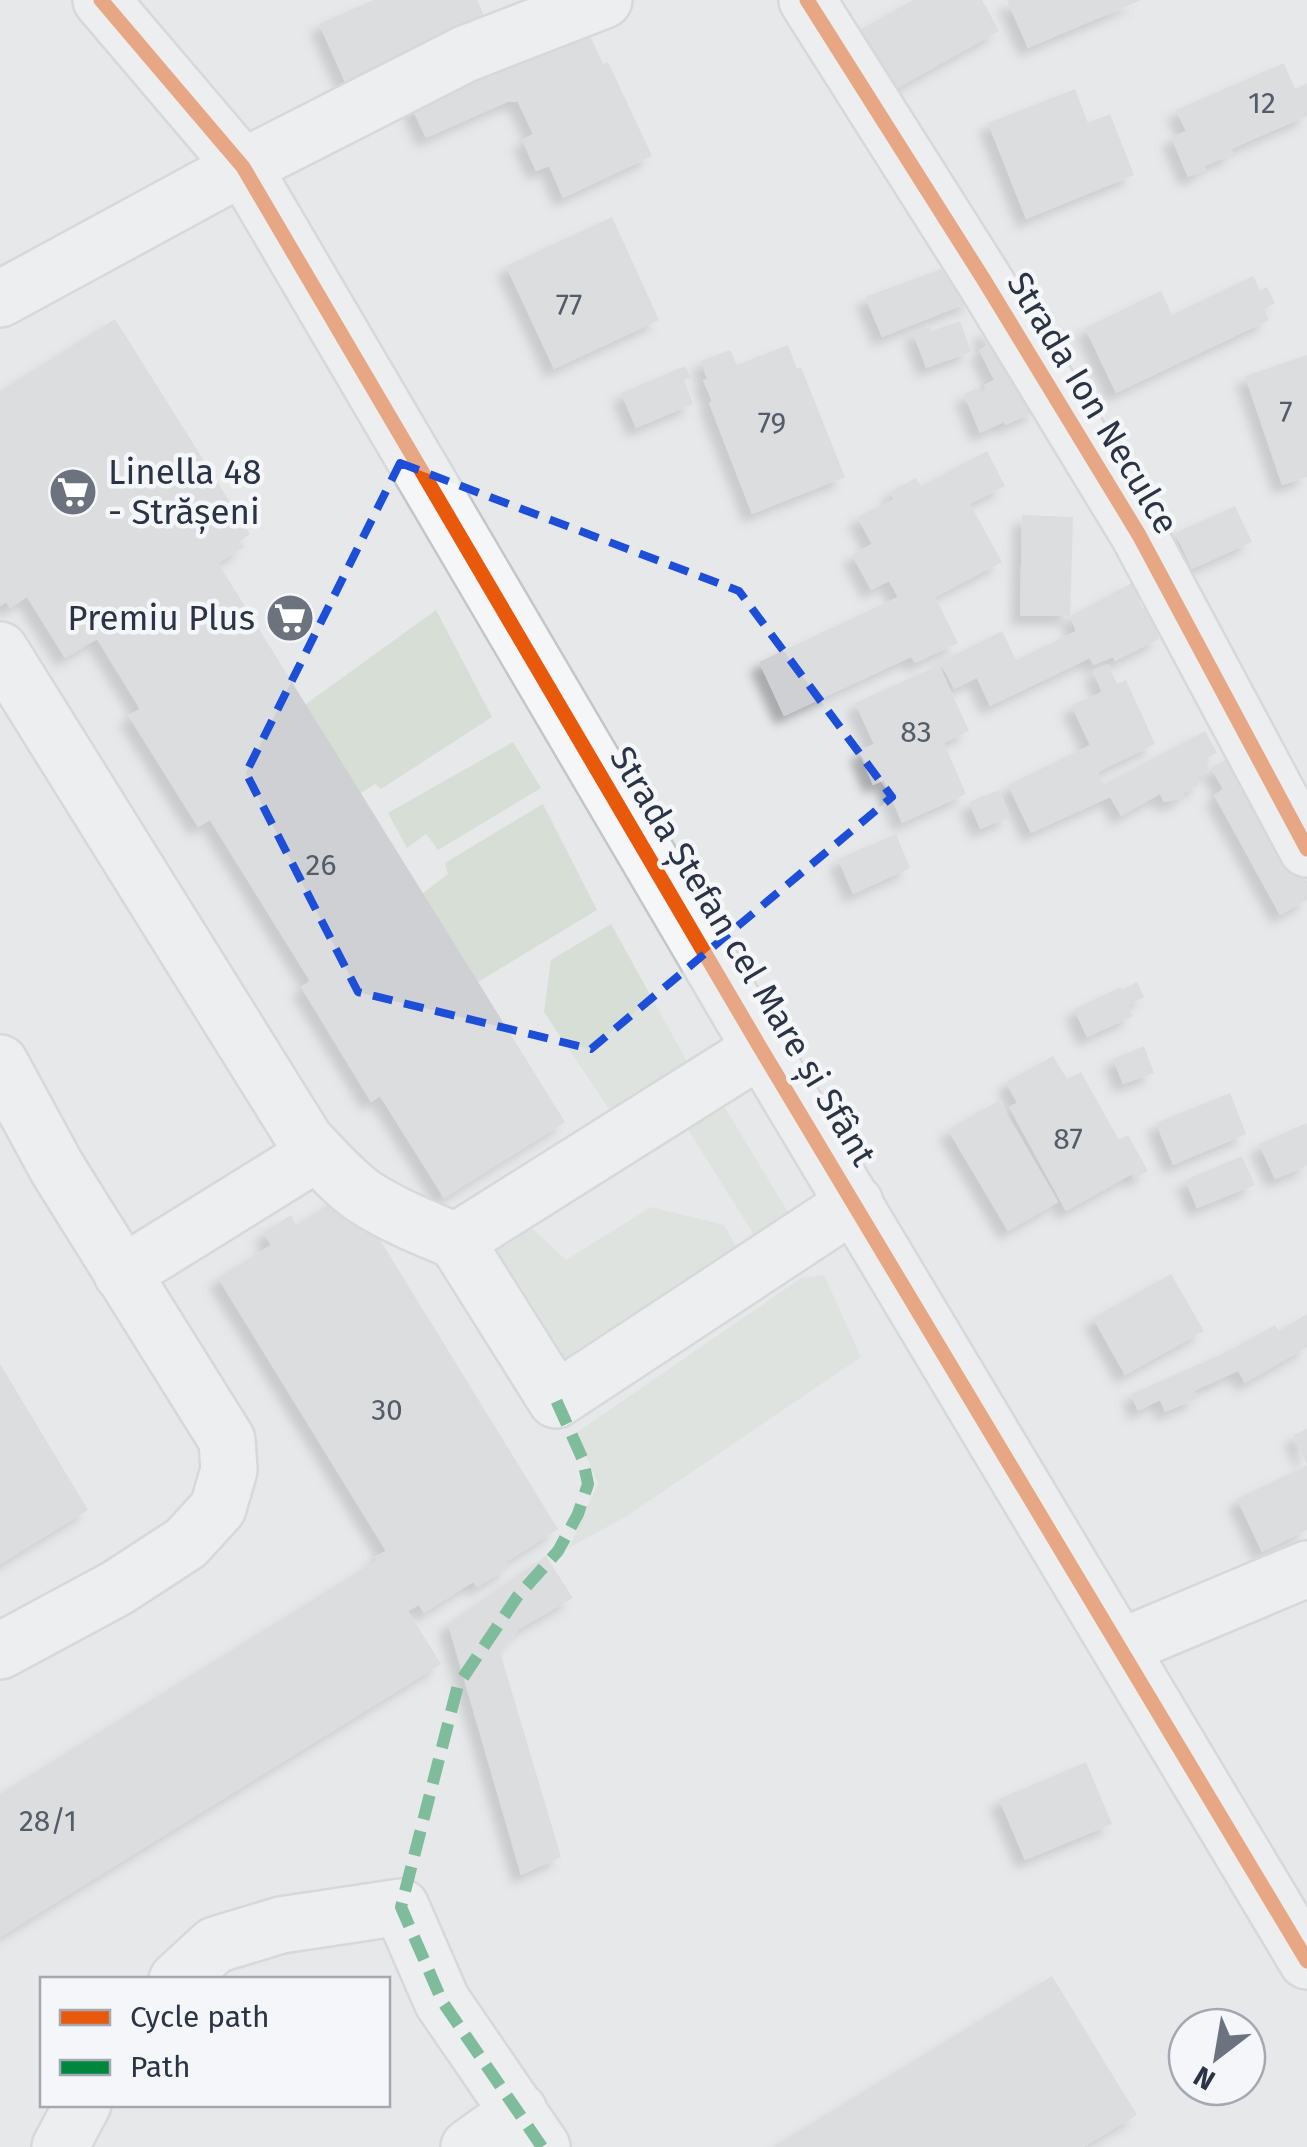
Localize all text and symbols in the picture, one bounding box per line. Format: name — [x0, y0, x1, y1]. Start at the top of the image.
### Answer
house number: 12 — [1248, 85, 1276, 121]
street label: Strada Ion Neculce — [998, 265, 1188, 541]
house number: 77 — [556, 287, 582, 323]
house number: 7 — [1279, 394, 1293, 430]
house number: 79 — [758, 405, 786, 441]
place label: Linella 48 - Strășeni — [108, 451, 261, 534]
supermarket icon: Linella 48 - Strășeni — [47, 466, 99, 518]
supermarket icon: Premiu Plus — [264, 592, 316, 644]
place label: Premiu Plus — [67, 597, 255, 639]
house number: 83 — [900, 714, 932, 750]
street label: Strada Ștefan cel Mare și Sfânt — [600, 739, 885, 1174]
house number: 26 — [306, 847, 336, 883]
house number: 87 — [1053, 1121, 1083, 1157]
house number: 30 — [371, 1392, 403, 1428]
house number: 28/1 — [19, 1803, 77, 1839]
legend — [40, 1977, 390, 2107]
text: Cycle path — [130, 1999, 269, 2035]
north arrow — [1167, 2007, 1267, 2107]
text: Path — [130, 2049, 191, 2085]
text: N — [1188, 2059, 1221, 2097]

